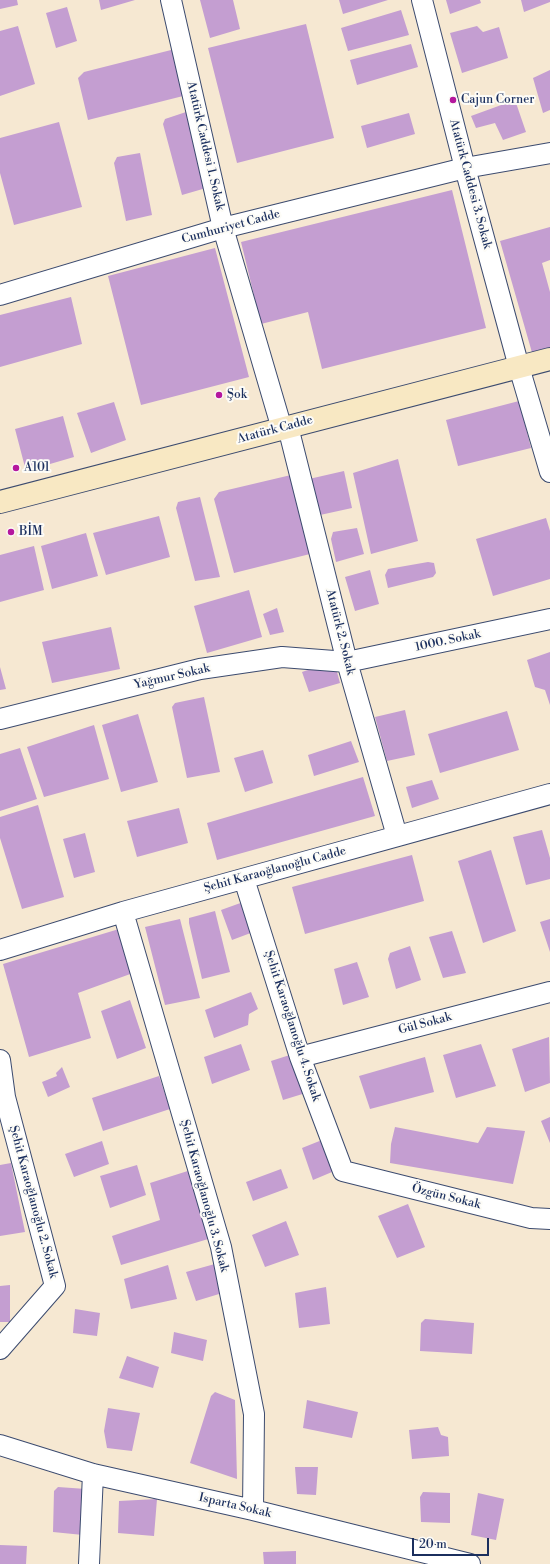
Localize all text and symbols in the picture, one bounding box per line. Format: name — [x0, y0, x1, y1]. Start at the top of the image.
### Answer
street label: Atatürk Caddesi 1. Sokak — [183, 80, 227, 212]
place label: Cajun Corner — [461, 93, 534, 107]
marker: Cajun Corner — [448, 95, 458, 105]
street label: Atatürk Caddesi 3. Sokak — [446, 118, 494, 250]
street label: Cumhuriyet Cadde — [180, 207, 282, 247]
place label: Şok — [227, 388, 247, 402]
marker: Şok — [214, 390, 224, 400]
street label: Atatürk Cadde — [236, 413, 314, 447]
place label: A101 — [24, 461, 50, 475]
marker: A101 — [11, 463, 21, 473]
place label: BİM — [19, 525, 43, 539]
marker: BİM — [6, 527, 16, 537]
street label: Atatürk 2. Sokak — [322, 587, 358, 677]
street label: 1000. Sokak — [414, 627, 482, 655]
street label: Yağmur Sokak — [133, 661, 211, 693]
street label: Şehit Karaoğlanoğlu Cadde — [202, 844, 348, 896]
street label: Şehit Karaoğlanoğlu 4. Sokak — [261, 949, 323, 1103]
street label: Gül Sokak — [397, 1010, 453, 1038]
street label: Şehit Karaoğlanoğlu 3. Sokak — [177, 1118, 231, 1274]
street label: Şehit Karaoğlanoğlu 2. Sokak — [6, 1124, 60, 1280]
street label: Özgün Sokak — [410, 1181, 482, 1213]
street label: Isparta Sokak — [197, 1491, 273, 1521]
scale bar — [414, 1530, 491, 1556]
text: 20 m — [419, 1537, 447, 1552]

